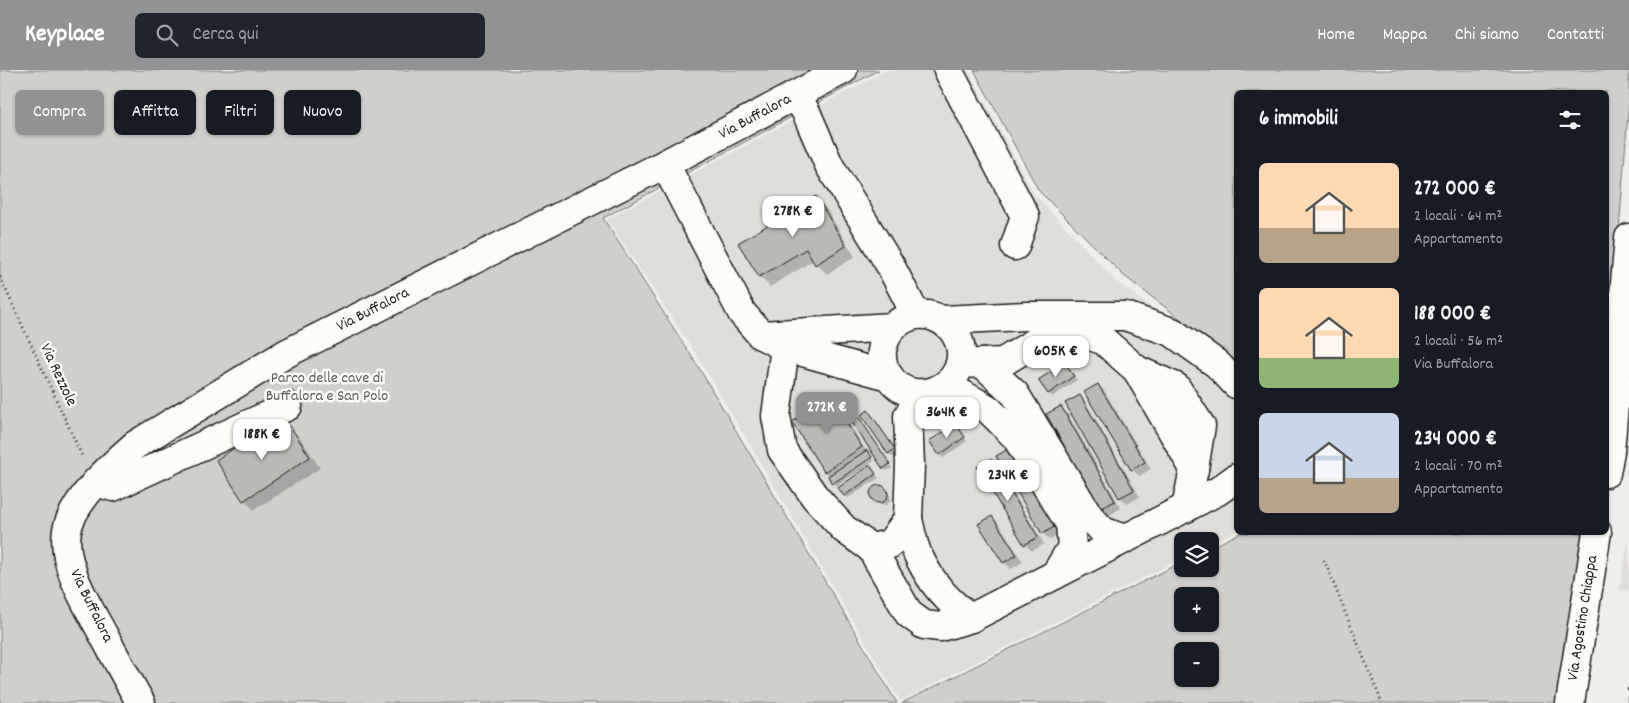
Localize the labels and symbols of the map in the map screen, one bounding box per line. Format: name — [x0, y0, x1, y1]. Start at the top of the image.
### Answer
street label: Via Buffalora — [715, 88, 796, 146]
pin: 278K € — [752, 196, 834, 238]
street label: Via Buffalora — [333, 282, 414, 338]
pin: 605K € — [1015, 336, 1097, 378]
street label: Via Rezzole — [33, 340, 83, 410]
park label: Parco delle cave di Buffalora e San Polo — [266, 367, 388, 408]
pin: 272K € — [786, 392, 868, 434]
pin: 364K € — [906, 396, 988, 439]
pin: 188K € — [221, 418, 303, 461]
pin: 234K € — [967, 460, 1049, 502]
street label: Via Agostino Chiappa — [1562, 553, 1604, 682]
street label: Via Buffalora — [63, 565, 119, 647]

